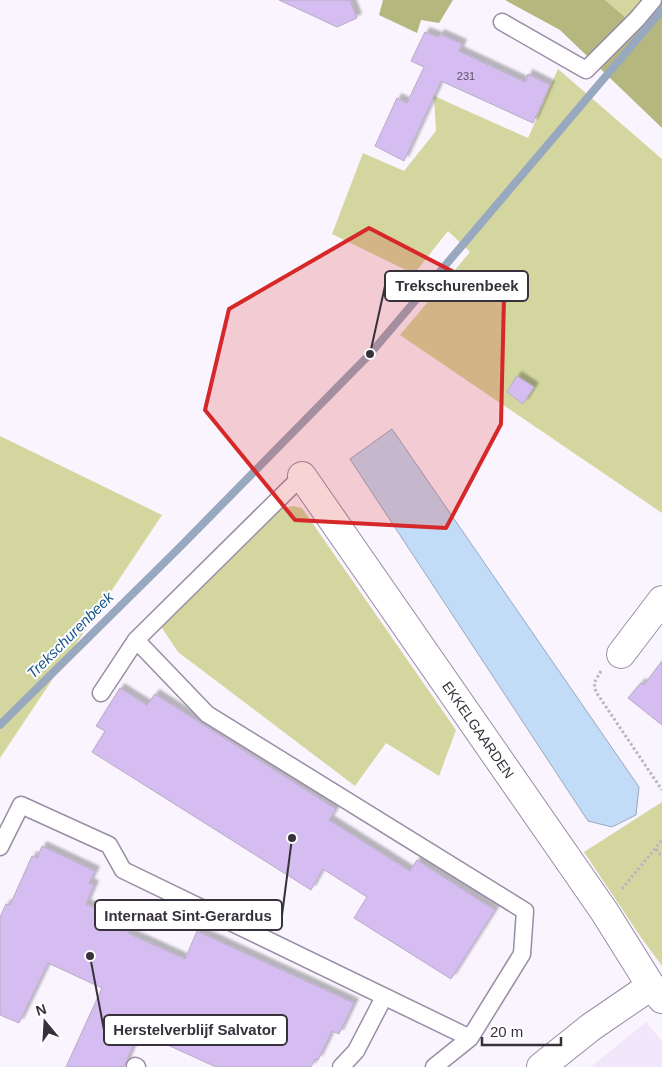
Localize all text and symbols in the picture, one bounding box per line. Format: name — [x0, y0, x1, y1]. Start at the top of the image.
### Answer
house number: 231 — [457, 70, 475, 82]
callout: Trekschurenbeek — [385, 271, 528, 301]
text: Trekschurenbeek — [395, 277, 519, 294]
water label: Trekschurenbeek — [23, 587, 118, 682]
street label: EKKELGAARDEN — [439, 678, 517, 781]
callout: Internaat Sint-Gerardus — [95, 900, 282, 930]
text: Internaat Sint-Gerardus — [104, 907, 272, 924]
north arrow — [20, 997, 70, 1047]
text: N — [34, 1000, 48, 1019]
scale bar — [482, 1014, 561, 1046]
callout: Herstelverblijf Salvator — [104, 1015, 287, 1045]
text: Herstelverblijf Salvator — [113, 1021, 277, 1038]
text: 20 m — [490, 1023, 523, 1040]

